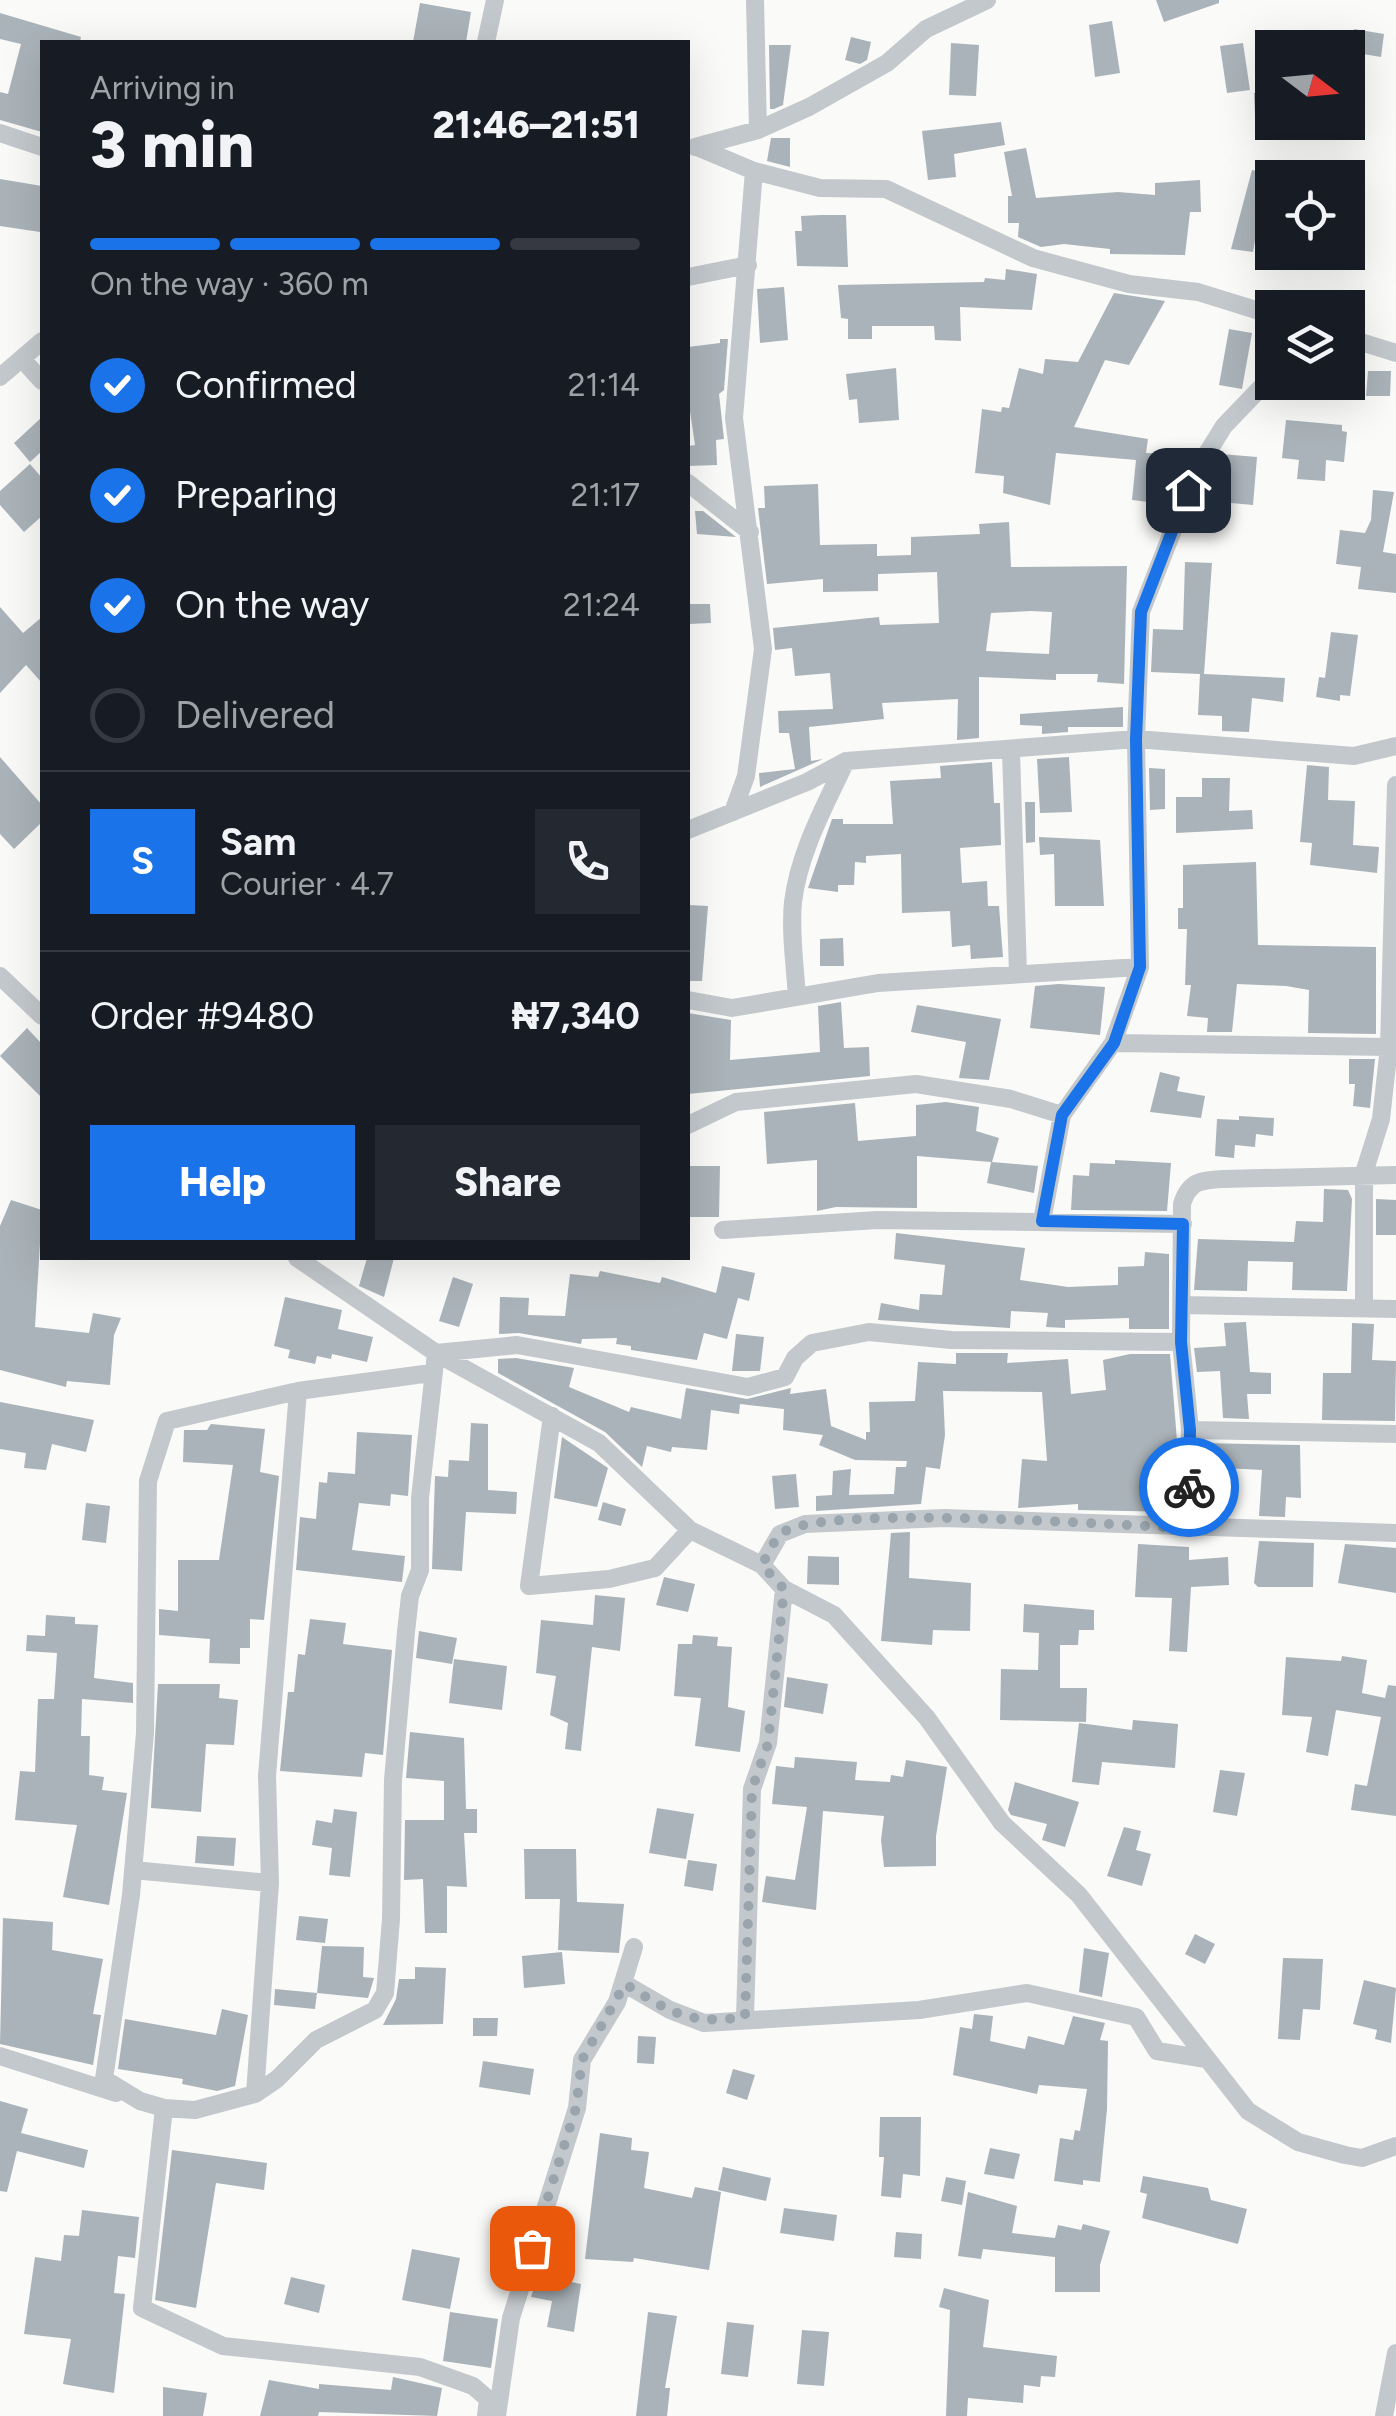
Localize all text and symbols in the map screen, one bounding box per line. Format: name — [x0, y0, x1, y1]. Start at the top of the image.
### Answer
north arrow — [1255, 30, 1365, 140]
map controls — [1255, 30, 1365, 400]
text: Arriving in — [90, 69, 235, 107]
text: 21:46–21:51 — [432, 102, 640, 148]
text: 3 min — [90, 105, 254, 183]
button: locate — [1255, 160, 1365, 270]
text: On the way · 360 m — [90, 265, 369, 303]
button: layers — [1255, 290, 1365, 400]
icon: check — [90, 358, 145, 413]
text: Confirmed — [175, 362, 357, 408]
text: 21:14 — [568, 366, 640, 404]
pin — [1146, 448, 1231, 533]
icon: home — [1161, 463, 1216, 518]
icon: check — [90, 468, 145, 523]
text: Preparing — [175, 472, 337, 518]
text: 21:17 — [570, 476, 640, 514]
icon: check — [90, 578, 145, 633]
text: On the way — [175, 582, 369, 628]
text: 21:24 — [563, 586, 640, 624]
text: Delivered — [175, 692, 335, 738]
button: phone — [535, 809, 640, 914]
text: Sam — [220, 819, 296, 865]
text: S — [131, 838, 154, 884]
text: Courier · 4.7 — [220, 865, 394, 903]
text: Order #9480 — [90, 993, 314, 1039]
text: ₦7,340 — [512, 993, 640, 1039]
button: Help — [90, 1125, 355, 1240]
button: Share — [375, 1125, 640, 1240]
courier — [1139, 1437, 1239, 1537]
icon: bike — [1162, 1460, 1217, 1515]
pin — [490, 2206, 575, 2291]
icon: bag — [505, 2221, 560, 2276]

